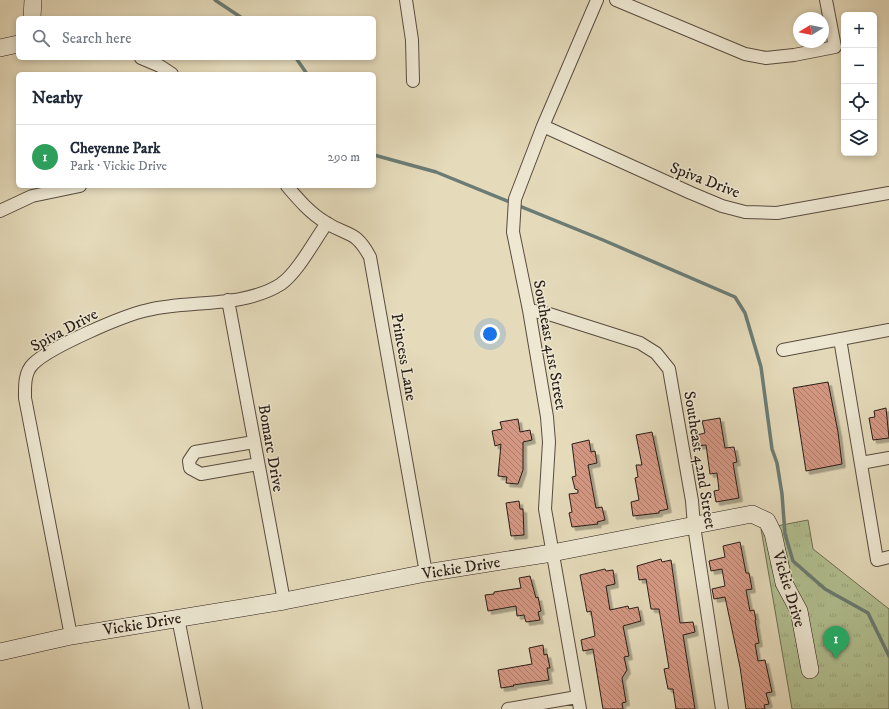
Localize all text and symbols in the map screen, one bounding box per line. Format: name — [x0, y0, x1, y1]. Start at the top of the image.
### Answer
north arrow — [793, 12, 829, 48]
map controls — [841, 12, 877, 156]
button: + — [841, 12, 877, 48]
search box — [16, 16, 376, 60]
icon: search — [30, 27, 52, 49]
text: Search here — [62, 29, 131, 48]
button: − — [841, 48, 877, 84]
button: locate — [841, 84, 877, 120]
text: Nearby — [32, 87, 82, 109]
button: layers — [841, 120, 877, 156]
text: Cheyenne Park — [70, 139, 160, 158]
text: 1 — [43, 149, 47, 165]
text: 290 m — [328, 149, 360, 165]
text: Park · Vickie Drive — [70, 158, 167, 174]
street label: Spiva Drive — [667, 158, 743, 203]
street label: Southeast 41st Street — [529, 279, 571, 411]
street label: Spiva Drive — [27, 304, 101, 356]
street label: Princess Lane — [386, 312, 422, 403]
your location — [480, 324, 500, 344]
street label: Southeast 42nd Street — [679, 390, 721, 530]
street label: Bomarc Drive — [253, 403, 289, 494]
street label: Vickie Drive — [768, 547, 810, 630]
street label: Vickie Drive — [420, 552, 502, 584]
street label: Vickie Drive — [101, 608, 183, 640]
pin: 1 — [823, 626, 849, 659]

